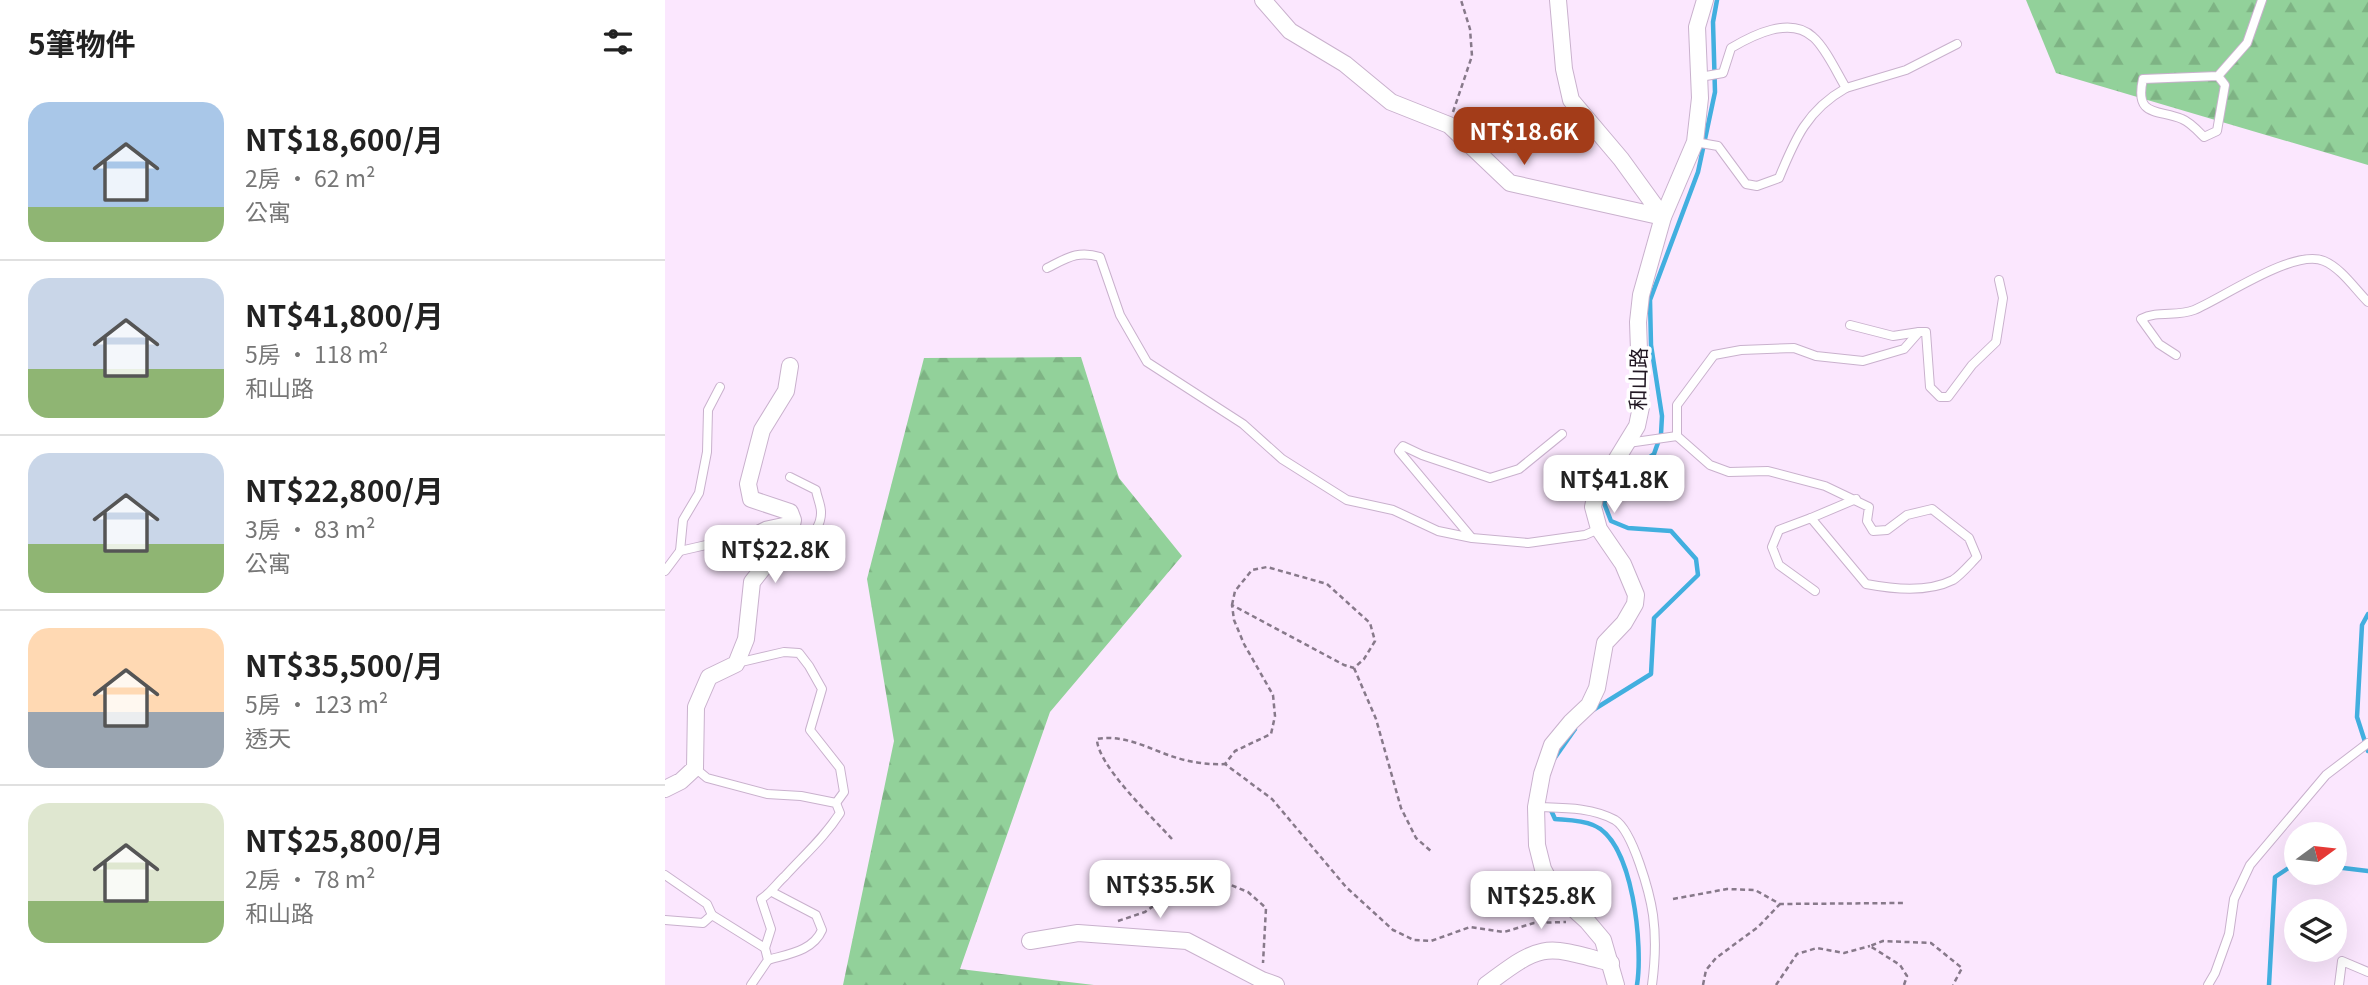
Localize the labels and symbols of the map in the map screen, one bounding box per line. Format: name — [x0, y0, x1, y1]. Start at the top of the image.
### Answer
pin: NT$18.6K — [1452, 108, 1596, 167]
street label: 和山路 — [1621, 347, 1653, 411]
pin: NT$41.8K — [1542, 456, 1686, 515]
pin: NT$22.8K — [703, 526, 847, 585]
north arrow — [2284, 822, 2347, 886]
pin: NT$35.5K — [1088, 860, 1232, 920]
pin: NT$25.8K — [1469, 872, 1613, 931]

